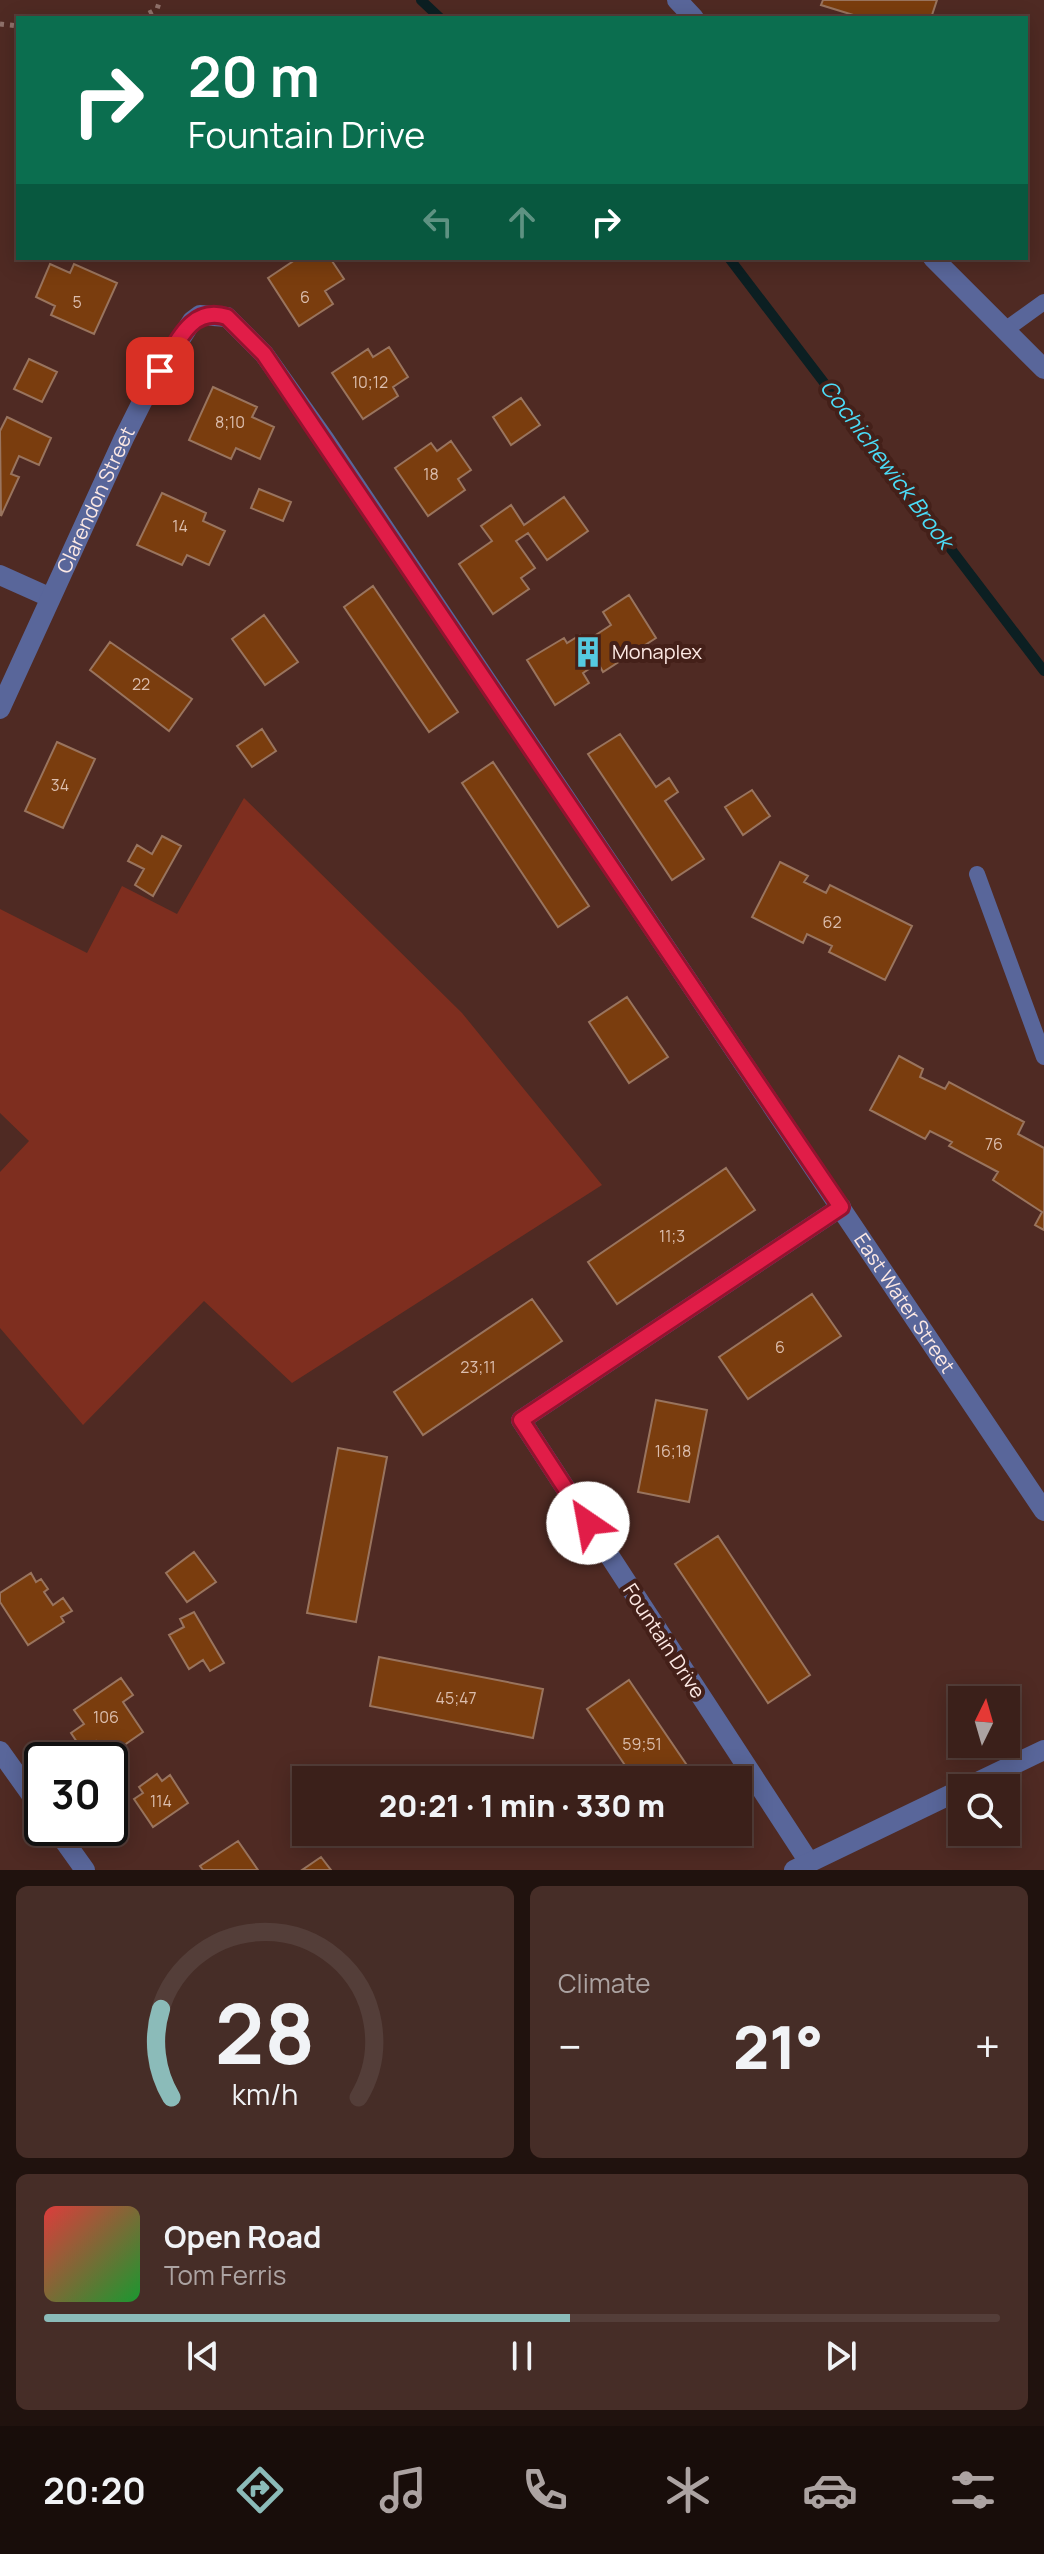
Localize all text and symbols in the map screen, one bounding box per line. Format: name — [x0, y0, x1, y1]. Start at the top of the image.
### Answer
text: 20 m — [188, 37, 320, 114]
icon: right — [56, 48, 160, 152]
text: Fountain Drive — [188, 110, 425, 159]
icon: left — [416, 200, 460, 244]
icon: ahead — [500, 200, 544, 244]
icon: right — [584, 200, 628, 244]
house number: 6 — [300, 286, 310, 308]
house number: 5 — [72, 291, 82, 313]
pin — [126, 337, 194, 405]
icon: arrive — [138, 349, 182, 393]
house number: 10;12 — [352, 371, 388, 393]
water label: Cochichewick Brook — [813, 373, 962, 557]
house number: 8;10 — [215, 411, 245, 433]
street label: Clarendon Street — [50, 422, 141, 577]
house number: 18 — [423, 463, 439, 485]
house number: 14 — [172, 515, 188, 537]
building icon: Monaplex — [571, 635, 605, 669]
place label: Monaplex — [612, 638, 702, 665]
house number: 22 — [132, 673, 150, 695]
house number: 34 — [51, 774, 69, 796]
house number: 62 — [822, 911, 842, 933]
house number: 76 — [985, 1133, 1003, 1155]
house number: 11;3 — [659, 1225, 685, 1247]
street label: East Water Street — [848, 1228, 962, 1378]
house number: 6 — [775, 1336, 785, 1358]
house number: 23;11 — [460, 1356, 496, 1378]
house number: 16;18 — [655, 1440, 691, 1462]
position arrow — [546, 1481, 630, 1565]
street label: Fountain Drive — [617, 1578, 712, 1703]
north arrow — [948, 1686, 1020, 1758]
map controls — [948, 1686, 1020, 1846]
house number: 45;47 — [435, 1687, 477, 1709]
house number: 106 — [93, 1706, 119, 1728]
house number: 59;51 — [622, 1733, 662, 1755]
speed limit sign: 30 — [24, 1742, 128, 1846]
button: search — [948, 1774, 1020, 1846]
text: 20:21 · 1 min · 330 m — [379, 1785, 665, 1826]
house number: 114 — [150, 1790, 172, 1812]
text: Climate — [558, 1965, 650, 2001]
text: 28 — [215, 1975, 315, 2089]
text: 21° — [733, 2005, 823, 2087]
text: − — [558, 2016, 582, 2076]
text: + — [975, 2016, 1000, 2076]
text: km/h — [232, 2075, 298, 2114]
text: Open Road — [164, 2216, 321, 2257]
text: Tom Ferris — [164, 2257, 286, 2293]
icon: previous — [181, 2334, 225, 2378]
icon: pause — [500, 2334, 544, 2378]
icon: next — [819, 2334, 863, 2378]
icon: directions — [232, 2462, 288, 2518]
icon: music — [375, 2462, 431, 2518]
icon: phone — [517, 2462, 573, 2518]
icon: climate — [660, 2462, 716, 2518]
icon: car — [802, 2462, 858, 2518]
icon: filters — [945, 2462, 1001, 2518]
text: 20:20 — [43, 2466, 146, 2515]

